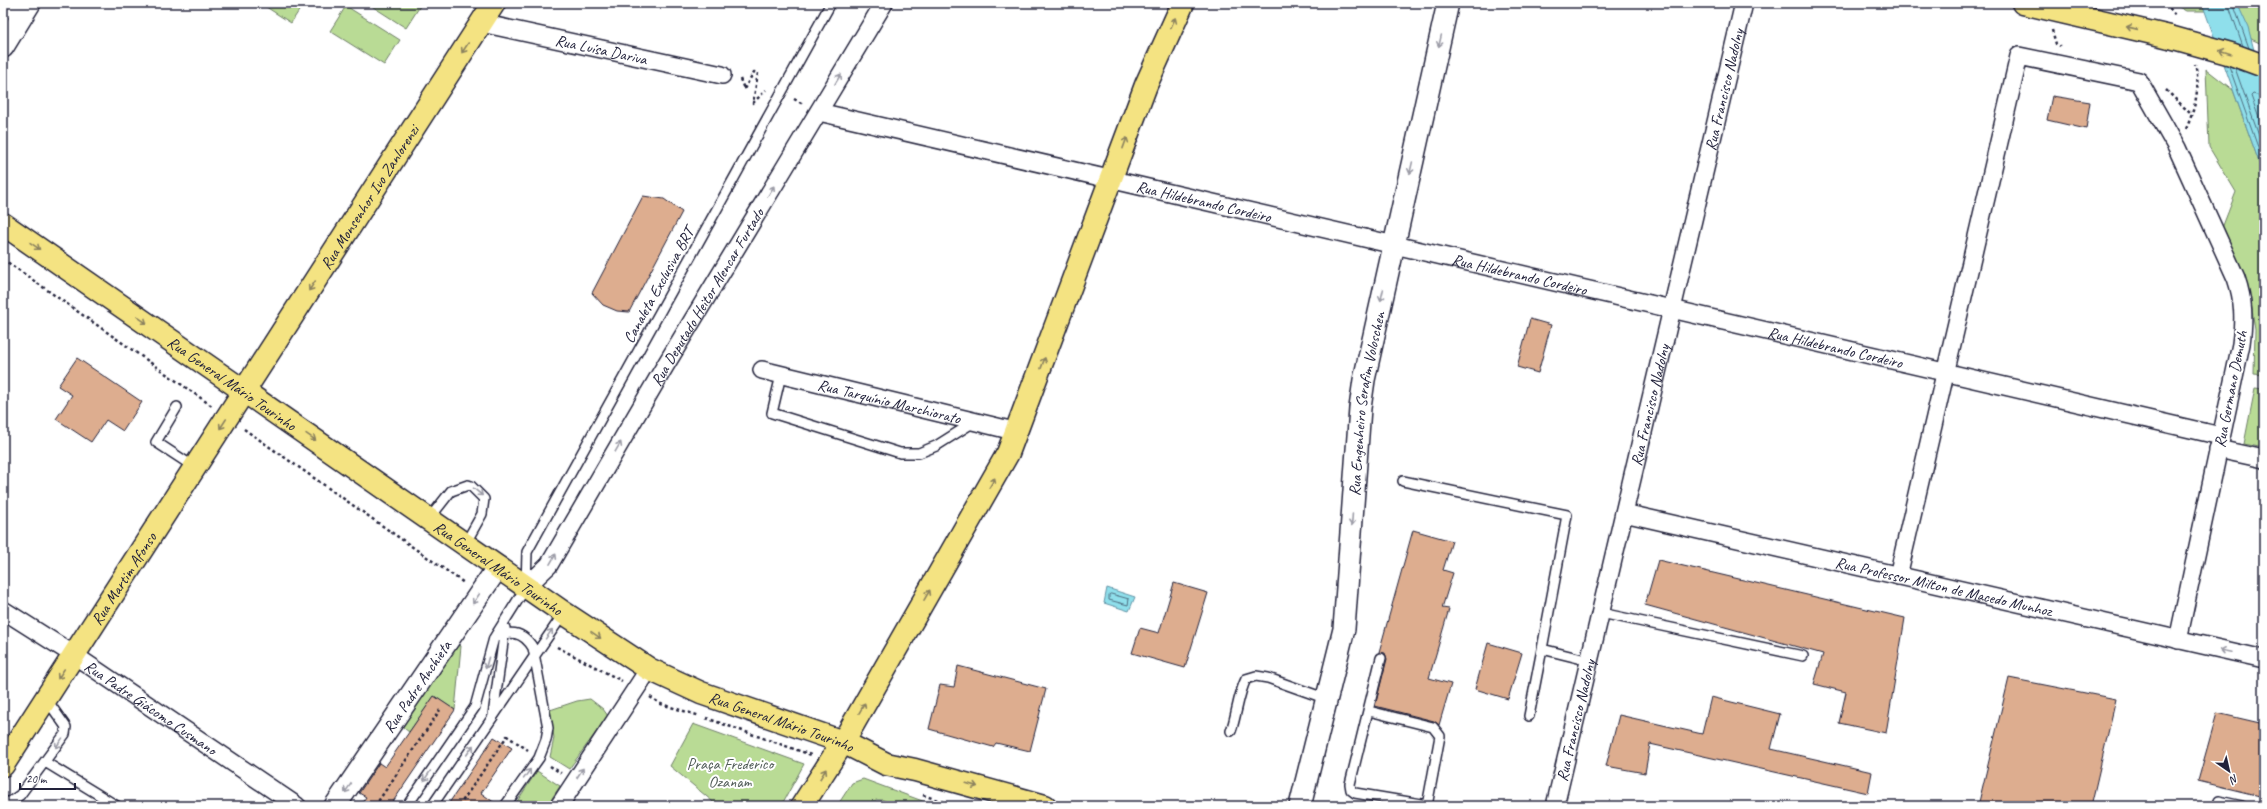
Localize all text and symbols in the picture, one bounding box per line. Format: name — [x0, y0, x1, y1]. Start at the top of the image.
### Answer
one-way arrow — [1170, 17, 1177, 29]
one-way arrow — [2126, 24, 2139, 31]
street label: Rua Francisco Nadolny — [1701, 26, 1749, 153]
street label: Rua Luísa Dariva — [553, 30, 650, 70]
one-way arrow — [1435, 34, 1443, 47]
one-way arrow — [461, 42, 469, 53]
one-way arrow — [2218, 48, 2231, 55]
one-way arrow — [835, 73, 843, 85]
street label: Rua Monsenhor Ivo Zanlorenzi — [316, 120, 425, 273]
one-way arrow — [1121, 138, 1129, 150]
one-way arrow — [1406, 161, 1414, 174]
street label: Rua Hildebrando Cordeiro — [1134, 177, 1274, 227]
one-way arrow — [768, 185, 776, 197]
street label: Rua Deputado Heitor Alencar Furtado — [647, 203, 770, 390]
street label: Canaleta Exclusiva BRT — [619, 220, 701, 347]
one-way arrow — [29, 242, 40, 250]
street label: Rua Hildebrando Cordeiro — [1450, 250, 1590, 300]
one-way arrow — [307, 280, 315, 292]
one-way arrow — [1378, 288, 1385, 301]
street label: Rua Engenheiro Serafim Voloschen — [1345, 309, 1390, 497]
one-way arrow — [136, 316, 147, 324]
street label: Rua Hildebrando Cordeiro — [1766, 323, 1906, 373]
street label: Rua Germano Demuth — [2210, 328, 2252, 449]
street label: Rua General Mário Tourinho — [163, 332, 301, 436]
street label: Rua Francisco Nadolny — [1626, 341, 1675, 468]
one-way arrow — [1040, 358, 1048, 370]
street label: Rua Tarquínio Marchiorato — [816, 375, 964, 429]
one-way arrow — [219, 418, 227, 429]
one-way arrow — [305, 434, 317, 442]
one-way arrow — [615, 441, 623, 453]
one-way arrow — [989, 477, 997, 489]
one-way arrow — [473, 487, 483, 496]
one-way arrow — [1349, 513, 1356, 526]
street label: Rua General Mário Tourinho — [430, 517, 567, 621]
street label: Rua Martim Afonso — [87, 528, 162, 629]
one-way arrow — [550, 553, 558, 565]
street label: Rua Professor Milton de Macedo Munhoz — [1833, 553, 2056, 622]
one-way arrow — [924, 589, 932, 601]
one-way arrow — [472, 594, 480, 605]
one-way arrow — [545, 629, 553, 640]
one-way arrow — [590, 631, 601, 639]
street label: Rua Padre Anchieta — [379, 636, 457, 737]
one-way arrow — [2220, 646, 2233, 654]
street label: Rua Padre Giácomo Cusmano — [81, 656, 222, 761]
one-way arrow — [483, 656, 490, 669]
street label: Rua Francisco Nadolny — [1552, 656, 1600, 783]
one-way arrow — [57, 668, 65, 680]
street label: Rua General Mário Tourinho — [706, 687, 858, 757]
one-way arrow — [859, 702, 867, 714]
one-way arrow — [55, 737, 63, 748]
one-way arrow — [466, 745, 474, 756]
north arrow — [2209, 751, 2249, 791]
park label: Praça Frederico Ozanam — [687, 754, 775, 792]
scale bar — [20, 765, 75, 791]
one-way arrow — [524, 768, 532, 780]
one-way arrow — [576, 768, 584, 779]
one-way arrow — [819, 768, 827, 780]
text: 20 m — [26, 771, 48, 787]
one-way arrow — [423, 771, 432, 782]
text: N — [2226, 772, 2241, 788]
one-way arrow — [344, 782, 352, 793]
one-way arrow — [965, 782, 978, 790]

